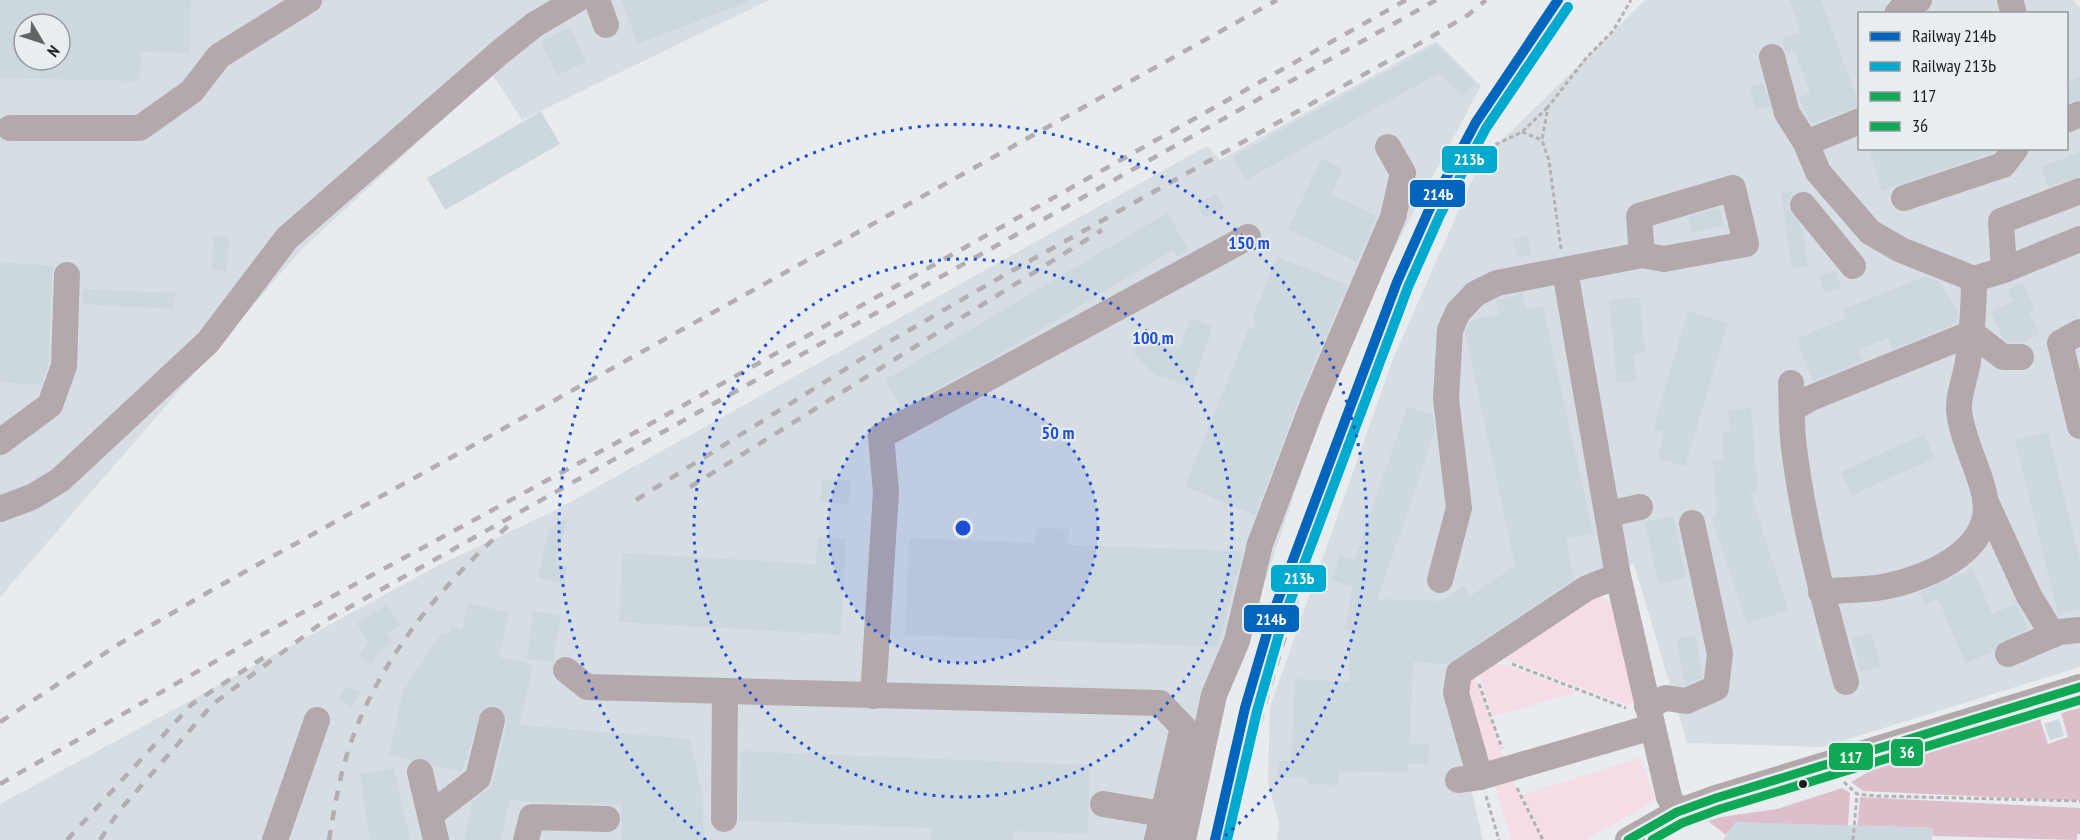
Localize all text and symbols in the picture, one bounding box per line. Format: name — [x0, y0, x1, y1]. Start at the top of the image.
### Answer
north arrow — [12, 12, 72, 72]
legend — [1858, 12, 2068, 150]
text: Railway 214Ь — [1912, 24, 1996, 47]
text: N — [43, 42, 64, 61]
text: Railway 213Ь — [1912, 54, 1996, 77]
text: 117 — [1912, 84, 1936, 107]
text: 36 — [1912, 114, 1928, 137]
line badge: 213Ь — [1441, 145, 1498, 174]
text: 213Ь — [1454, 149, 1485, 169]
line badge: 214Ь — [1409, 179, 1466, 208]
text: 214Ь — [1423, 184, 1454, 204]
text: 150 m — [1228, 231, 1270, 254]
text: 100 m — [1132, 326, 1174, 349]
text: 50 m — [1042, 421, 1074, 444]
centre of rings — [953, 518, 973, 538]
line badge: 213Ь — [1270, 564, 1327, 593]
text: 213Ь — [1284, 568, 1315, 588]
line badge: 214Ь — [1243, 604, 1300, 633]
text: 214Ь — [1256, 609, 1287, 629]
line badge: 36 — [1890, 738, 1924, 767]
line badge: 117 — [1828, 742, 1874, 771]
text: 36 — [1899, 742, 1915, 762]
text: 117 — [1840, 747, 1862, 767]
unlabelled marker — [1797, 778, 1809, 790]

